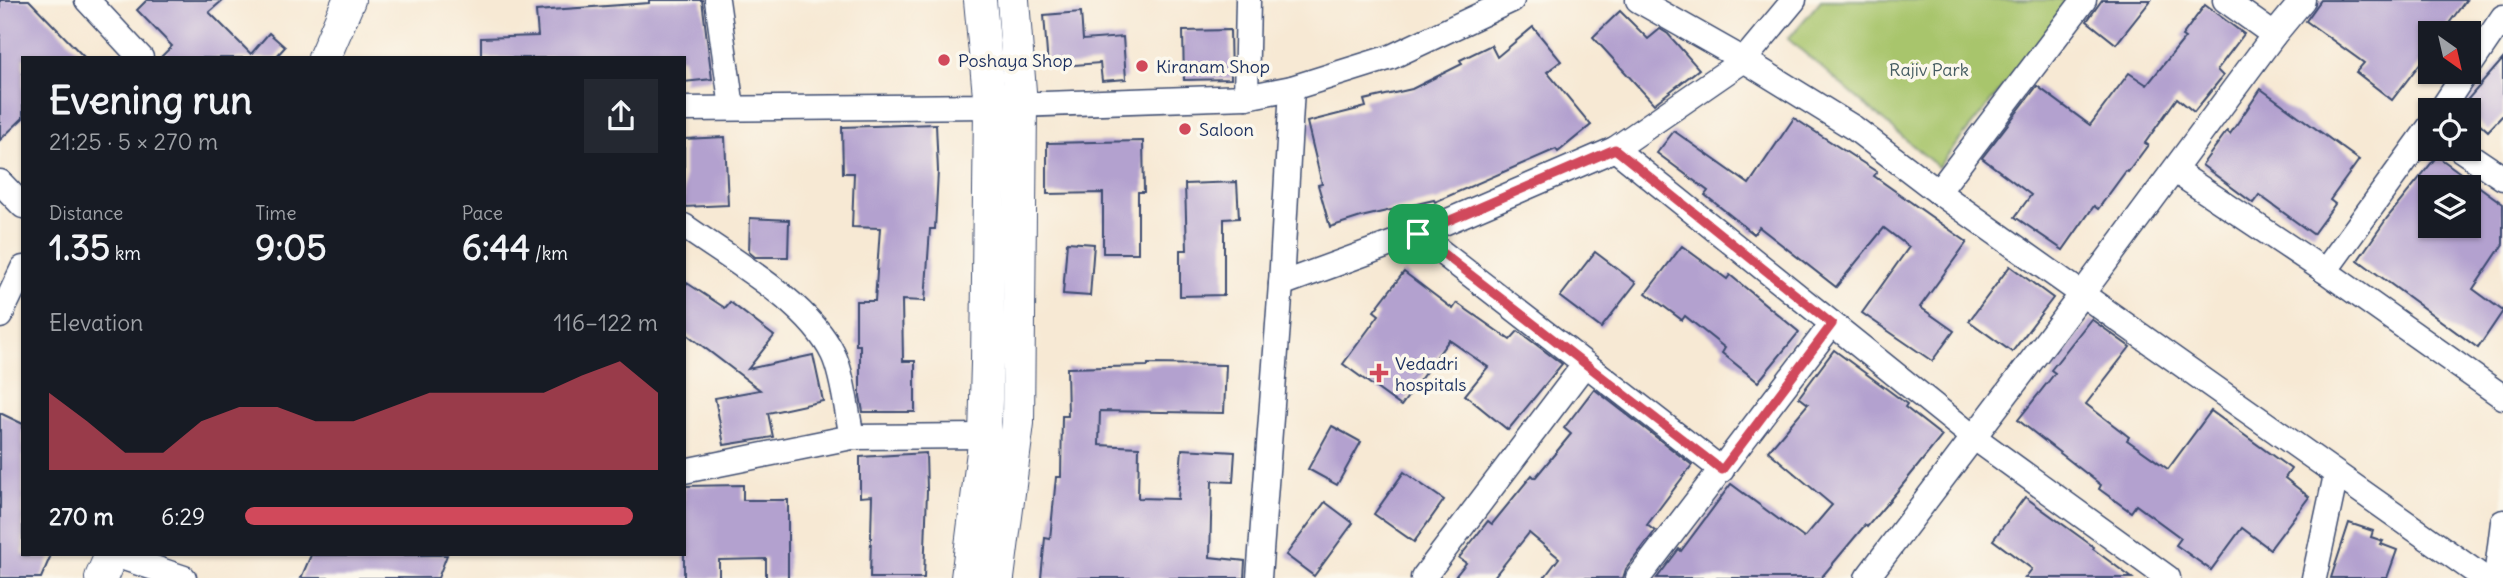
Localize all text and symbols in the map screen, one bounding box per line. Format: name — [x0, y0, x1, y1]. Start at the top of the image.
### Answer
north arrow — [2418, 21, 2482, 84]
map controls — [2418, 21, 2481, 238]
place label: Poshaya Shop — [958, 49, 1073, 72]
marker: Poshaya Shop — [936, 52, 952, 68]
place label: Kiranam Shop — [1156, 55, 1270, 78]
marker: Kiranam Shop — [1134, 58, 1150, 74]
park label: Rajiv Park — [1889, 58, 1969, 81]
text: Evening run — [49, 77, 252, 124]
button: share — [584, 79, 658, 153]
button: locate — [2418, 98, 2481, 161]
place label: Saloon — [1199, 118, 1254, 141]
marker: Saloon — [1177, 121, 1193, 137]
text: 21:25 · 5 × 270 m — [49, 127, 218, 156]
button: layers — [2418, 175, 2481, 238]
text: Distance — [49, 201, 123, 225]
text: Time — [255, 201, 296, 225]
text: Pace — [462, 201, 503, 225]
pin — [1388, 204, 1448, 264]
icon: arrive — [1399, 215, 1437, 253]
text: 1.35 — [49, 225, 110, 269]
text: 9:05 — [255, 225, 327, 269]
text: 6:44 — [462, 225, 530, 269]
text: km — [110, 241, 141, 265]
text: /km — [530, 241, 568, 265]
text: Elevation — [49, 308, 143, 337]
text: 116–122 m — [553, 308, 658, 337]
place label: Vedadri hospitals — [1395, 352, 1467, 396]
marker: Vedadri hospitals — [1369, 363, 1389, 383]
text: 270 m — [49, 502, 114, 531]
text: 6:29 — [161, 502, 205, 531]

